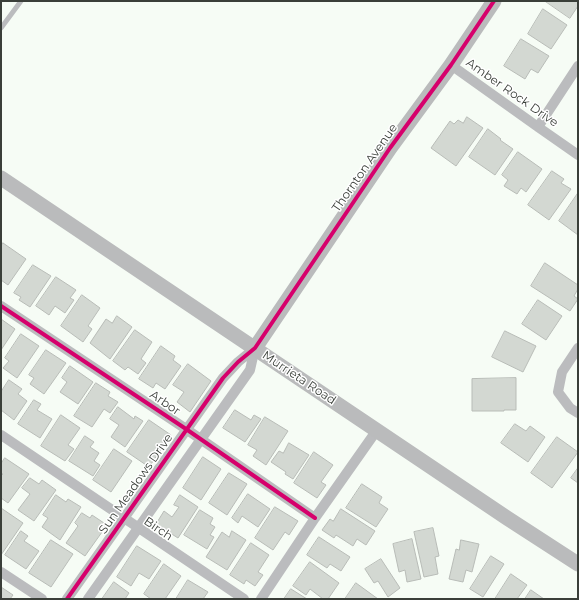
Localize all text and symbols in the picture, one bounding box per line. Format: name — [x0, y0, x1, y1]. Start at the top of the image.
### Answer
street label: Amber Rock Drive — [463, 56, 561, 130]
street label: Thornton Avenue — [329, 121, 401, 215]
street label: Murrieta Road — [259, 348, 339, 408]
street label: Arbor — [147, 388, 183, 418]
street label: Sun Meadows Drive — [96, 431, 176, 537]
street label: Birch — [141, 514, 175, 544]

